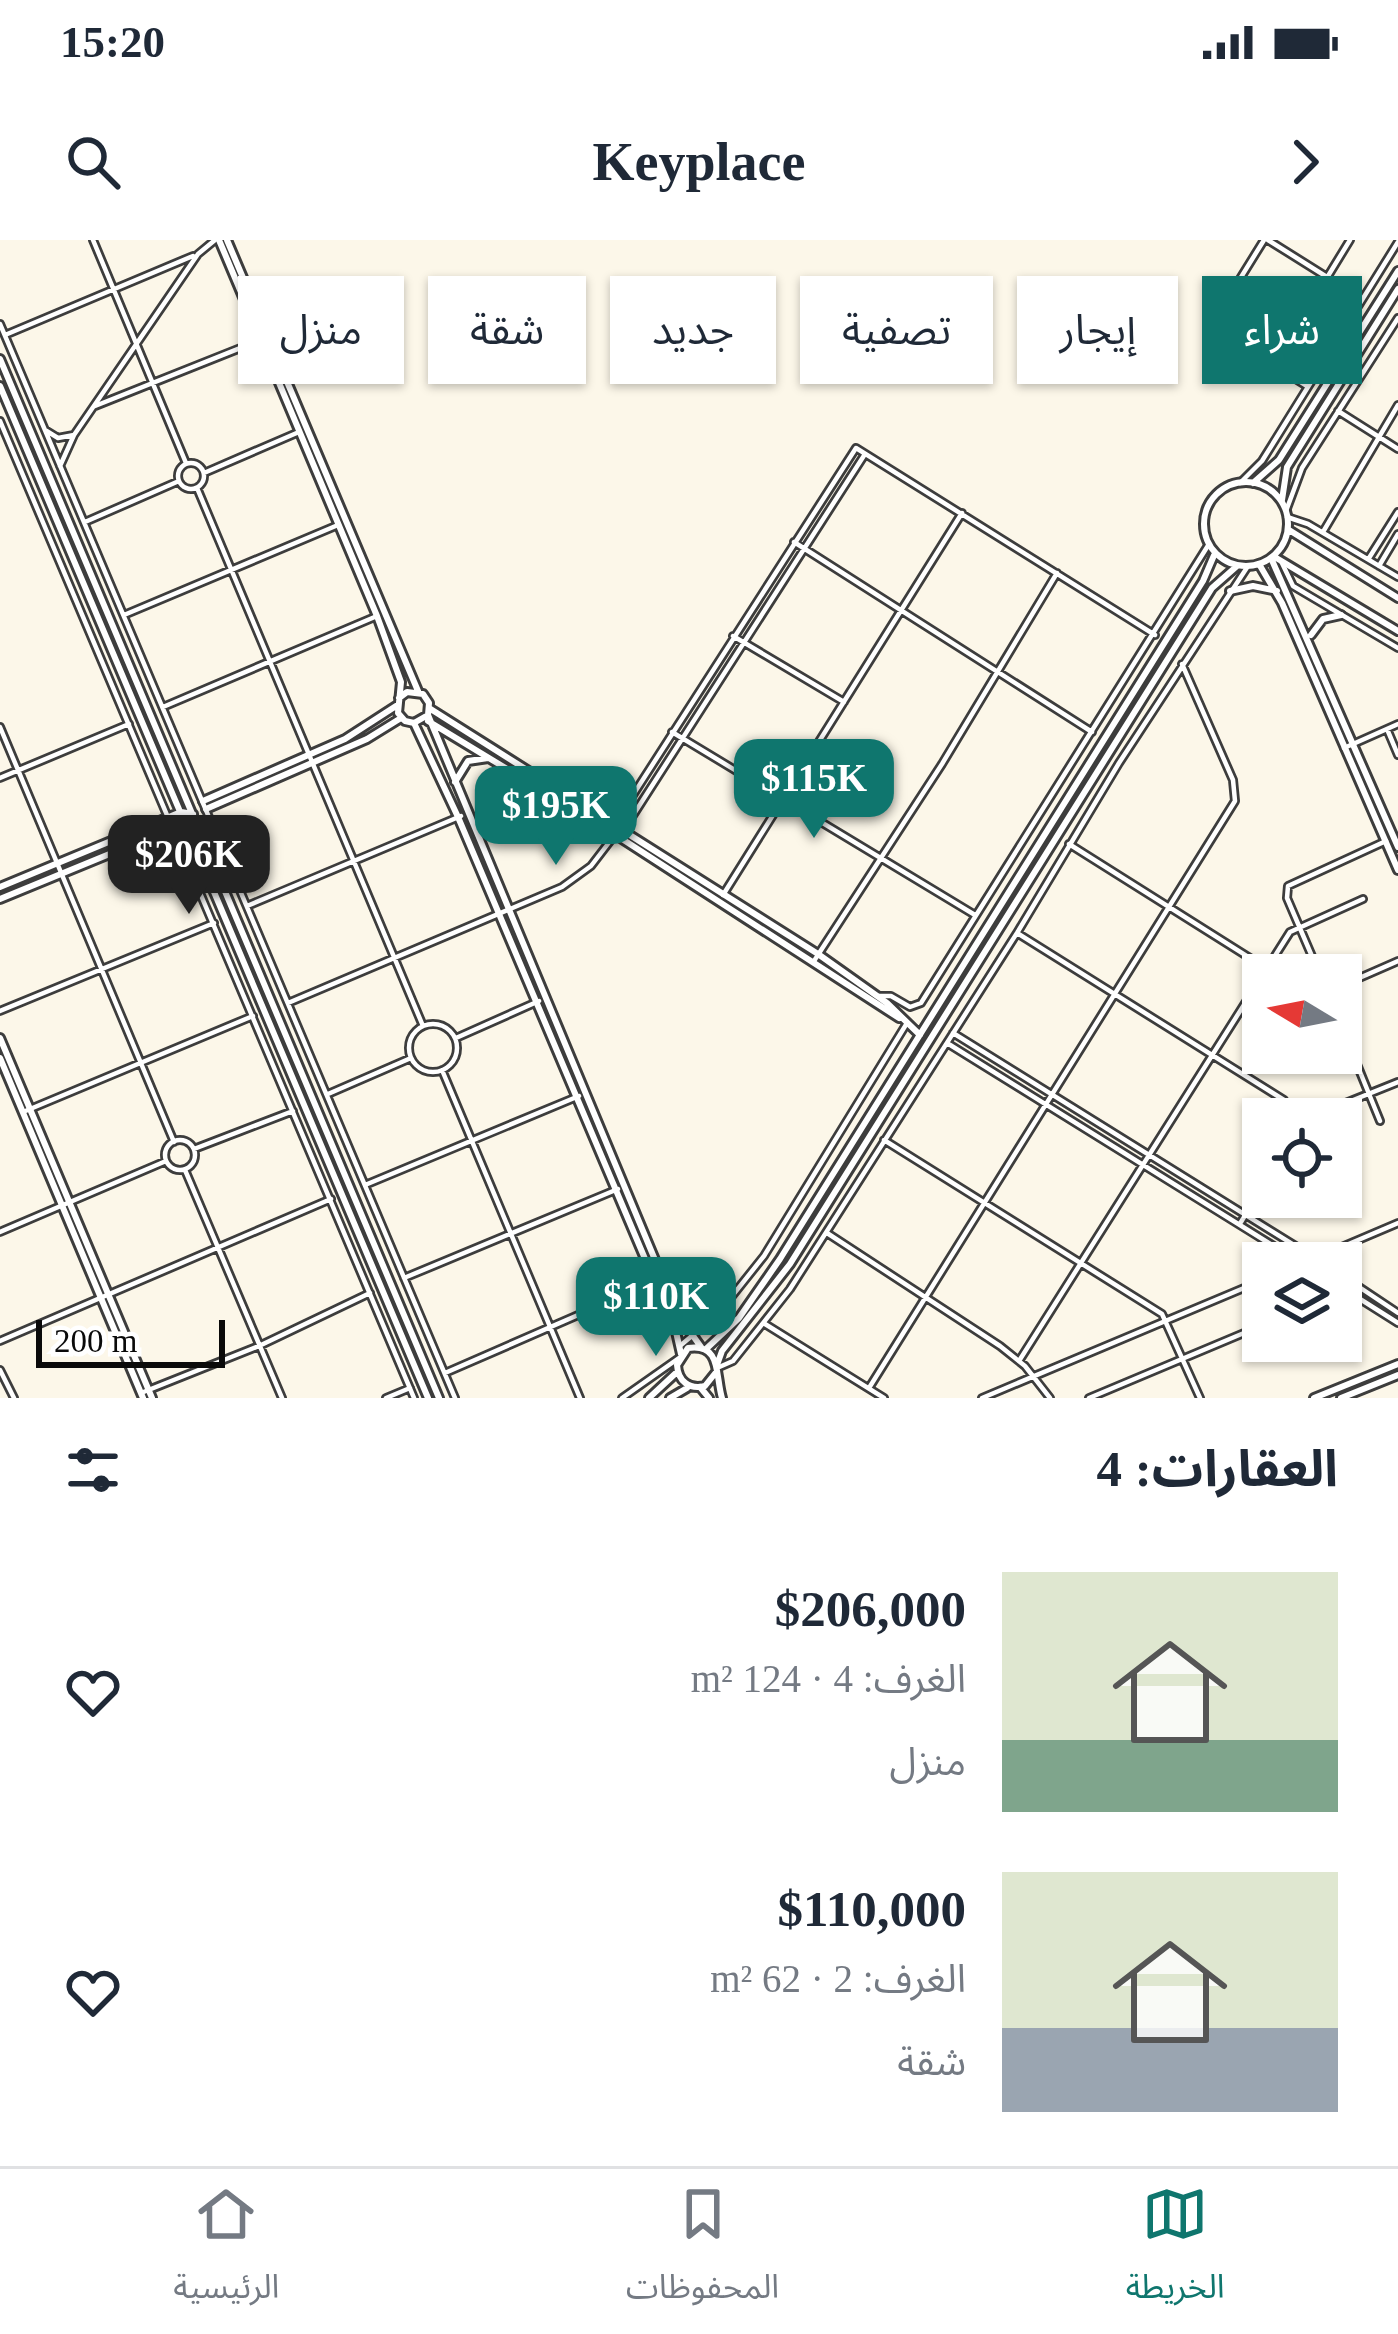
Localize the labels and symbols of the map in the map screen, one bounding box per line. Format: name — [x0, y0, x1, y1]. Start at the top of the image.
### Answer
pin: $115K — [730, 739, 898, 841]
pin: $195K — [472, 766, 640, 868]
pin: $206K — [105, 815, 273, 917]
north arrow — [1242, 954, 1362, 1074]
pin: $110K — [572, 1257, 740, 1359]
scale bar — [36, 1314, 225, 1367]

